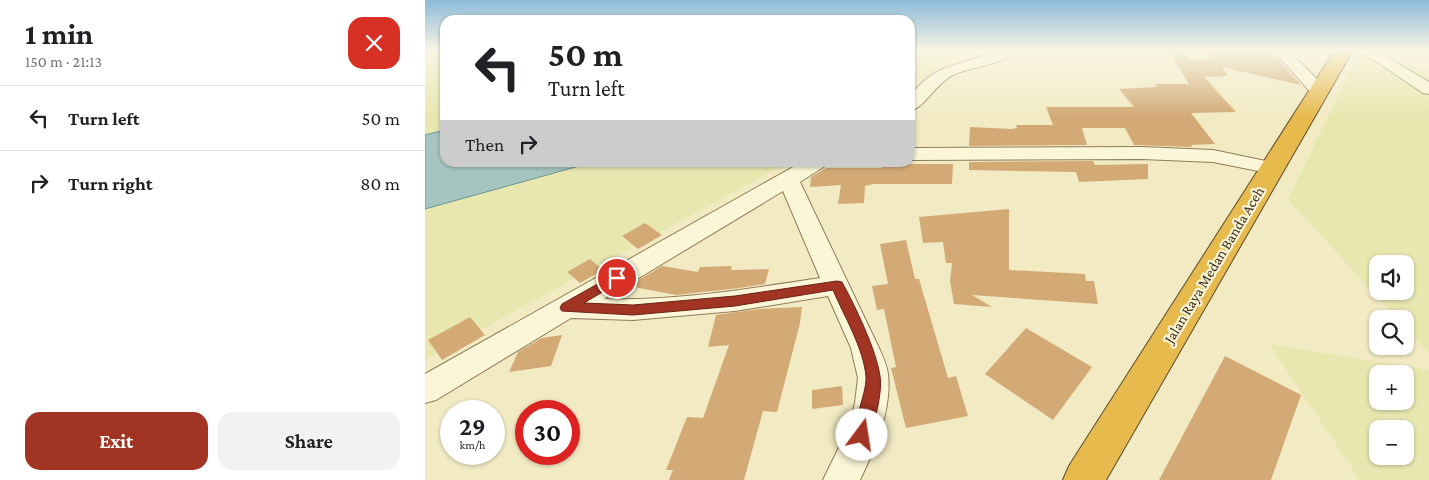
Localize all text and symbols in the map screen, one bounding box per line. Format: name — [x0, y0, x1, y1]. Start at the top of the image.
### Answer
text: 1 min — [25, 17, 93, 50]
button: close — [348, 17, 400, 69]
icon: left — [465, 35, 530, 100]
text: 50 m — [548, 35, 623, 74]
text: 150 m · 21:13 — [25, 53, 102, 70]
text: Turn left — [548, 76, 625, 101]
icon: left — [25, 104, 53, 132]
text: Turn left — [68, 108, 140, 129]
text: 50 m — [361, 108, 400, 129]
icon: right — [514, 130, 542, 158]
text: Then — [465, 134, 504, 155]
icon: right — [25, 169, 53, 197]
text: Turn right — [68, 173, 153, 194]
text: 80 m — [360, 173, 400, 194]
street label: Jalan Raya Medan Banda Aceh — [1160, 184, 1268, 348]
map controls — [1369, 255, 1414, 465]
button: sound — [1369, 255, 1414, 300]
pin — [596, 257, 638, 299]
icon: arrive — [603, 264, 631, 292]
button: search — [1369, 310, 1414, 355]
button: + — [1369, 365, 1414, 410]
speed limit sign: 30 — [515, 400, 580, 465]
position arrow — [835, 408, 887, 460]
button: Exit — [25, 412, 208, 470]
button: Share — [218, 412, 400, 470]
text: 29 — [459, 413, 486, 440]
button: − — [1369, 420, 1414, 465]
text: km/h — [460, 438, 485, 452]

